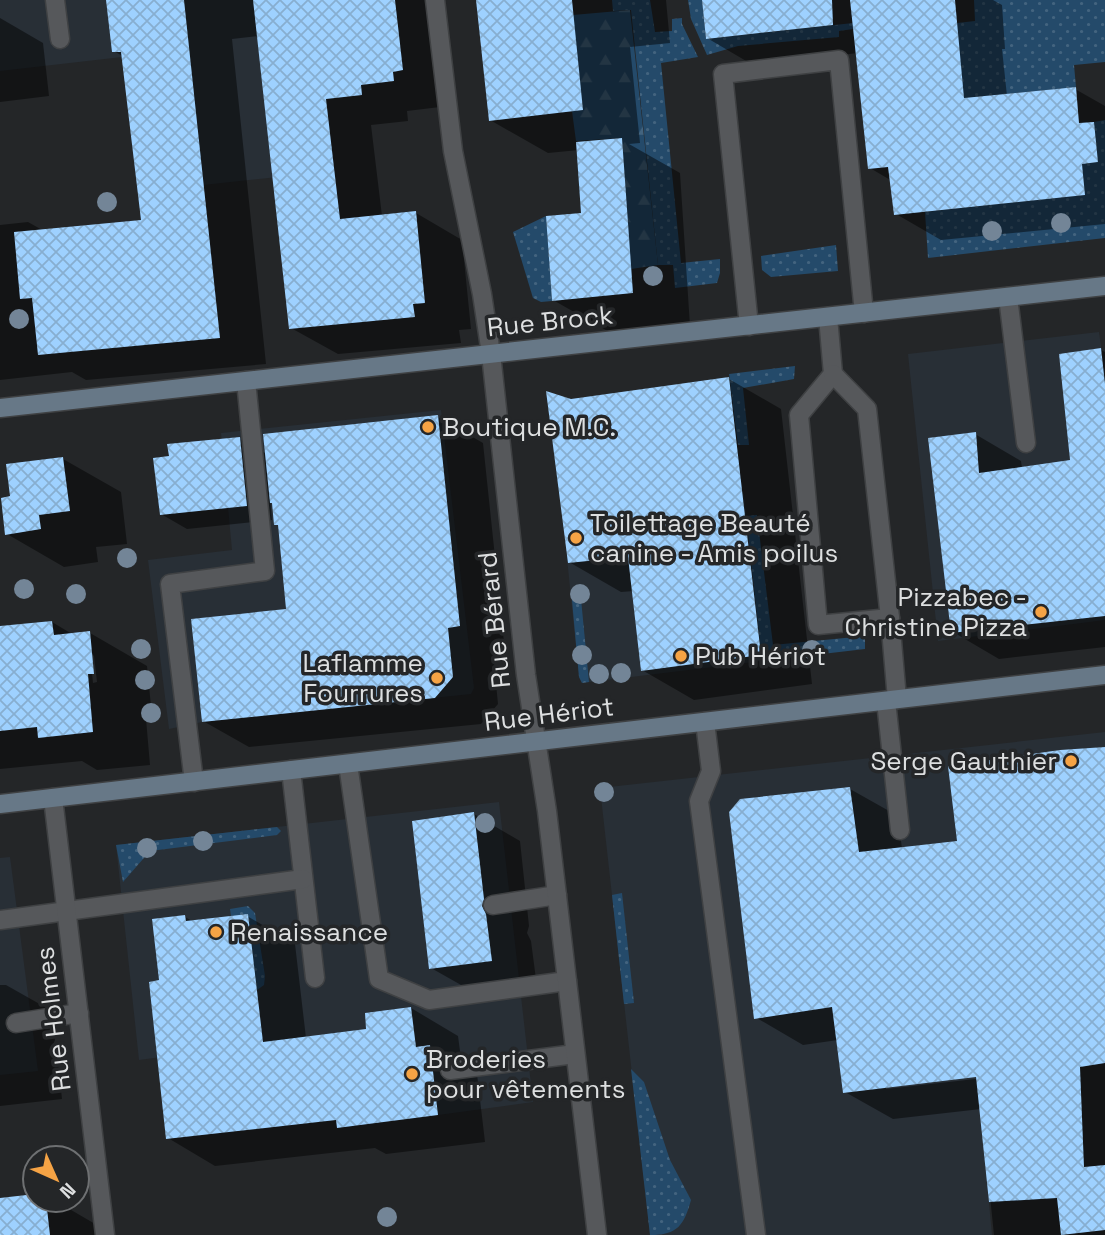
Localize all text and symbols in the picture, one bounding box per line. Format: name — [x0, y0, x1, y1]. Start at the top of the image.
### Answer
street label: Rue Brock — [485, 297, 615, 345]
place label: Boutique M.C. — [442, 410, 616, 444]
marker: Boutique M.C. — [420, 419, 436, 435]
place label: Toilettage Beauté canine - Amis poilus — [590, 506, 838, 570]
marker: Toilettage Beauté canine - Amis poilus — [568, 530, 584, 546]
street label: Rue Bérard — [470, 550, 518, 690]
place label: Pizzabec - Christine Pizza — [844, 580, 1027, 644]
marker: Pizzabec - Christine Pizza — [1033, 604, 1049, 620]
place label: Pub Hériot — [695, 639, 826, 673]
place label: Laflamme Fourrures — [302, 646, 423, 710]
marker: Pub Hériot — [673, 648, 689, 664]
marker: Laflamme Fourrures — [429, 670, 445, 686]
street label: Rue Hériot — [482, 689, 616, 739]
place label: Serge Gauthier — [870, 744, 1057, 778]
marker: Serge Gauthier — [1063, 753, 1079, 769]
place label: Renaissance — [230, 915, 388, 949]
marker: Renaissance — [208, 924, 224, 940]
street label: Rue Holmes — [27, 945, 79, 1093]
place label: Broderies pour vêtements — [426, 1042, 625, 1106]
marker: Broderies pour vêtements — [404, 1066, 420, 1082]
north arrow — [21, 1144, 91, 1214]
text: N — [54, 1177, 81, 1204]

